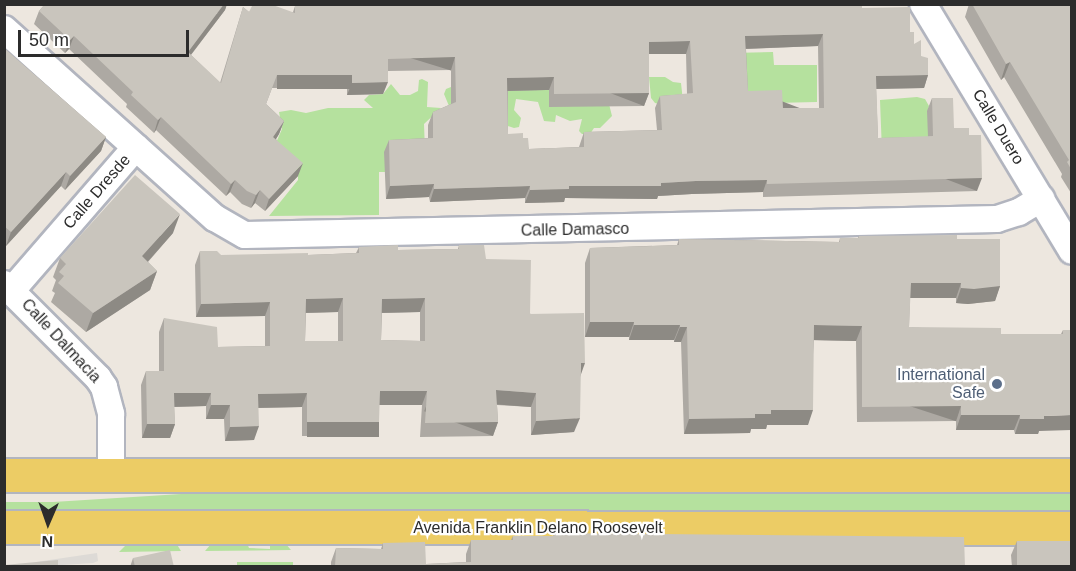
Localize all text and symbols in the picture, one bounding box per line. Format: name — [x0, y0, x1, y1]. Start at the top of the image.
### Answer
scale bar — [21, 18, 192, 56]
text: 50 m — [29, 30, 69, 50]
street label: Calle Duero — [968, 86, 1028, 168]
street label: Calle Dresde — [59, 151, 135, 233]
street label: Calle Damasco — [521, 219, 629, 241]
street label: Calle Dalmacia — [17, 295, 105, 387]
place label: International Safe — [897, 365, 985, 403]
marker: International Safe — [990, 377, 1004, 391]
north arrow — [18, 493, 78, 553]
street label: Avenida Franklin Delano Roosevelt — [413, 518, 663, 538]
text: N — [41, 533, 53, 550]

